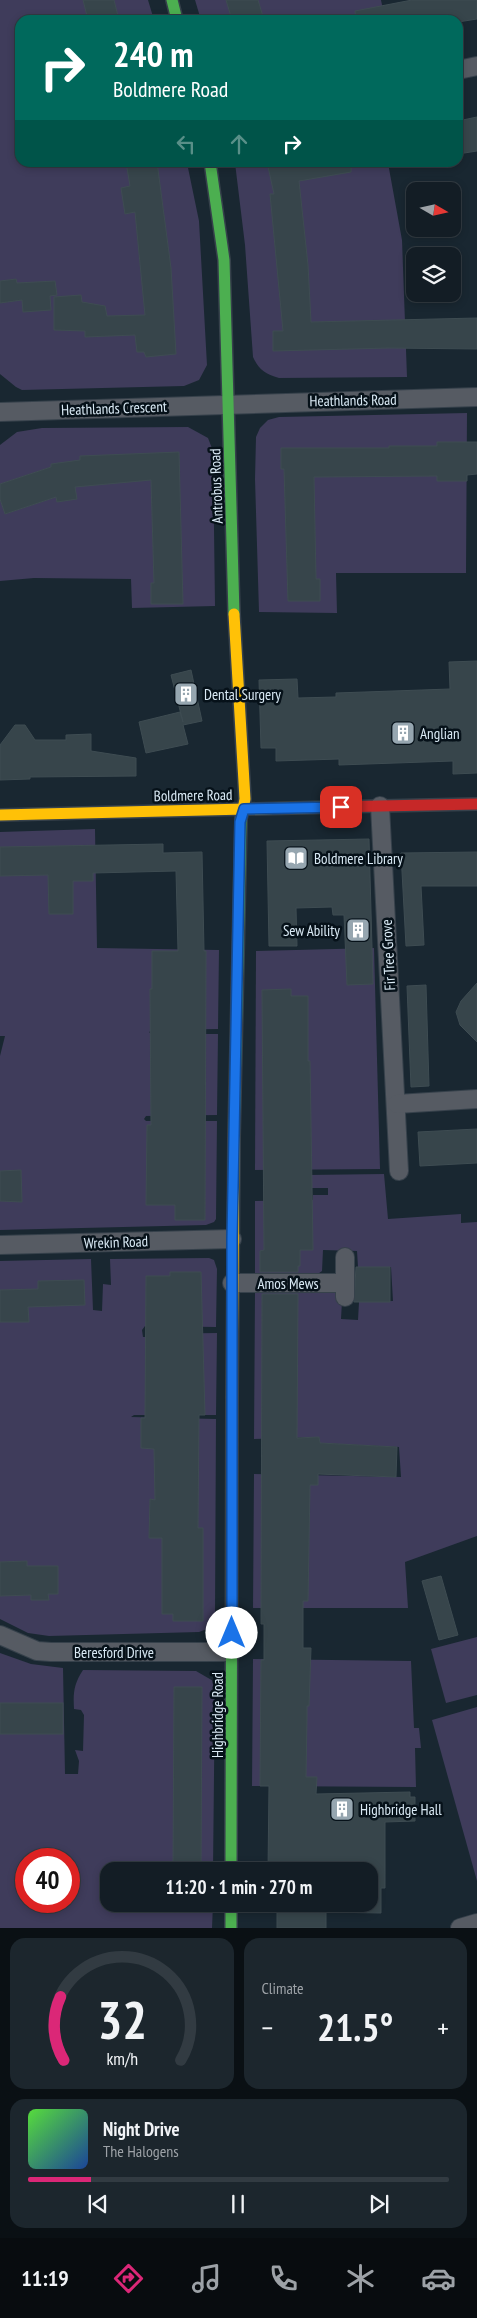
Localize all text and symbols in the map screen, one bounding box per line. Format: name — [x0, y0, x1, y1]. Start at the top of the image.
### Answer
text: 240 m — [113, 31, 194, 77]
icon: right — [30, 35, 95, 100]
text: Boldmere Road — [113, 75, 228, 103]
icon: left — [172, 130, 200, 158]
icon: ahead — [225, 130, 253, 158]
icon: right — [278, 130, 306, 158]
north arrow — [406, 182, 461, 238]
map controls — [406, 182, 461, 302]
button: layers — [406, 247, 461, 302]
street label: Heathlands Road — [309, 390, 397, 410]
street label: Heathlands Crescent — [61, 397, 167, 419]
street label: Antrobus Road — [205, 448, 227, 524]
building icon: Dental Surgery — [173, 681, 199, 707]
place label: Dental Surgery — [204, 685, 281, 704]
building icon: Anglian — [390, 720, 416, 746]
place label: Anglian — [420, 724, 460, 743]
street label: Boldmere Road — [154, 785, 232, 805]
pin — [320, 786, 362, 828]
icon: arrive — [327, 793, 355, 821]
library icon: Boldmere Library — [283, 845, 309, 871]
place label: Boldmere Library — [314, 849, 403, 868]
building icon: Sew Ability — [345, 917, 371, 943]
street label: Fir Tree Grove — [377, 919, 399, 991]
place label: Sew Ability — [283, 921, 340, 940]
street label: Wrekin Road — [84, 1231, 148, 1253]
street label: Amos Mews — [257, 1274, 319, 1293]
position arrow — [205, 1606, 257, 1658]
street label: Beresford Drive — [74, 1643, 154, 1662]
street label: Highbridge Road — [208, 1672, 227, 1758]
building icon: Highbridge Hall — [329, 1796, 355, 1822]
place label: Highbridge Hall — [360, 1800, 442, 1819]
speed limit sign: 40 — [15, 1848, 80, 1913]
text: 11:20 · 1 min · 270 m — [166, 1875, 312, 1899]
text: Climate — [262, 1978, 304, 1998]
text: 32 — [97, 1986, 147, 2053]
text: 21.5° — [317, 2002, 393, 2051]
text: − — [262, 2009, 273, 2046]
text: + — [437, 2009, 449, 2046]
text: km/h — [106, 2047, 138, 2070]
text: Night Drive — [103, 2117, 180, 2141]
text: The Halogens — [103, 2141, 179, 2161]
icon: previous — [84, 2190, 112, 2218]
icon: pause — [224, 2190, 252, 2218]
icon: next — [365, 2190, 393, 2218]
icon: directions — [111, 2261, 146, 2296]
icon: music — [189, 2261, 224, 2296]
icon: phone — [266, 2261, 301, 2296]
icon: climate — [343, 2261, 378, 2296]
icon: car — [421, 2261, 456, 2296]
text: 11:19 — [21, 2264, 69, 2292]

